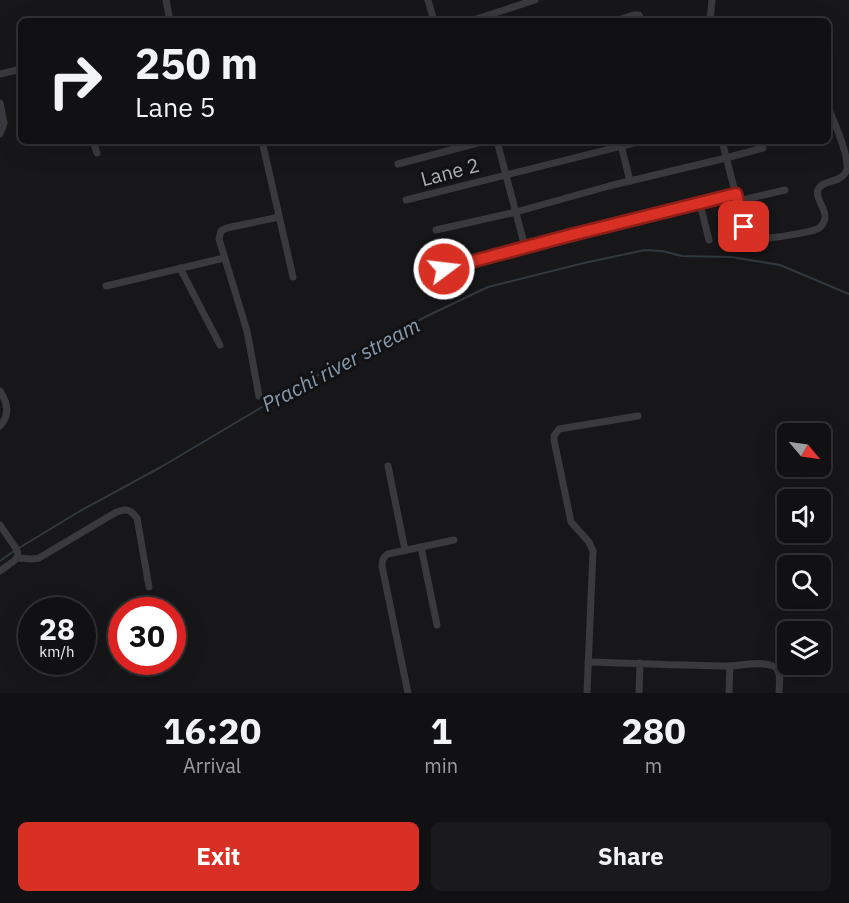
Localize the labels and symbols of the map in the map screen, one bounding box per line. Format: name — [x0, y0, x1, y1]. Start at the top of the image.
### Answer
street label: Lane 2 — [418, 151, 482, 192]
pin — [718, 201, 769, 252]
position arrow — [412, 237, 476, 301]
water label: Prachi river stream — [256, 311, 425, 418]
north arrow — [777, 423, 831, 477]
speed limit sign: 30 — [108, 597, 186, 675]

